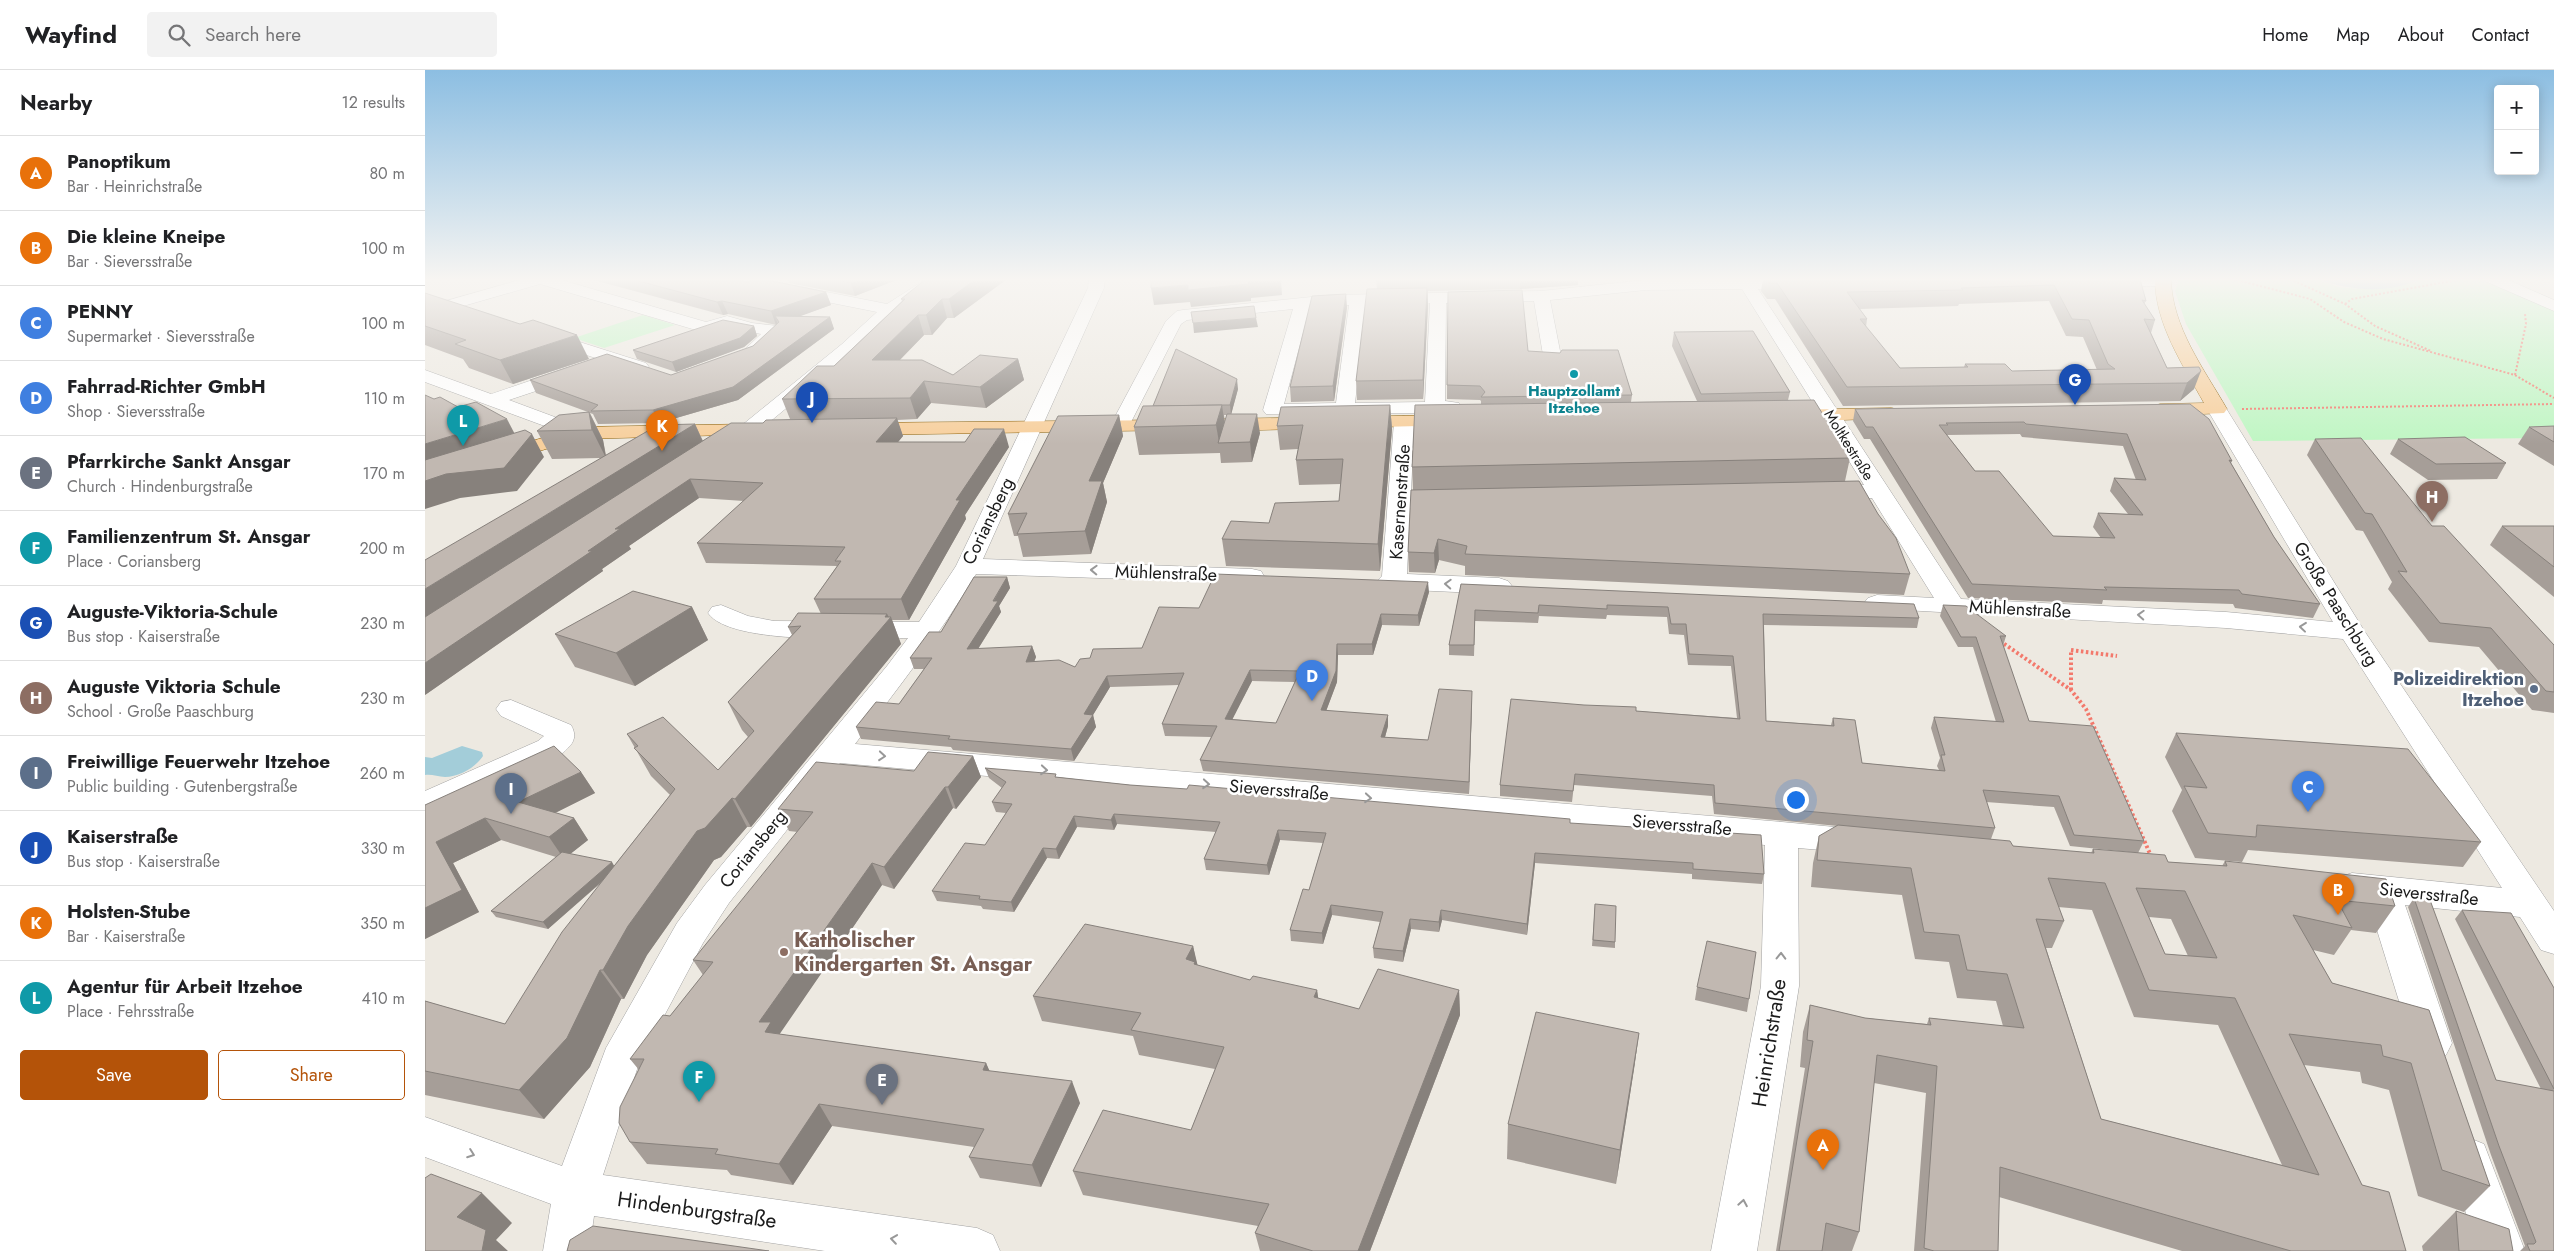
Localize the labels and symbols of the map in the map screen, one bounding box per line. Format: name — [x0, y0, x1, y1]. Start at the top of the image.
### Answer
pin: G — [2059, 364, 2091, 405]
marker: Hauptzollamt Itzehoe — [1568, 368, 1580, 380]
place label: Hauptzollamt Itzehoe — [1528, 380, 1620, 419]
pin: J — [796, 382, 828, 423]
pin: L — [447, 405, 479, 446]
street label: Moltkestraße — [1819, 405, 1880, 485]
pin: K — [646, 410, 678, 451]
street label: Kasernenstraße — [1383, 443, 1417, 561]
street label: Coriansberg — [956, 473, 1020, 569]
pin: H — [2416, 481, 2448, 522]
street label: Große Paaschburg — [2287, 537, 2385, 671]
street label: Mühlenstraße — [1114, 558, 1218, 588]
one-way arrow — [1089, 565, 1097, 576]
one-way arrow — [1444, 578, 1452, 589]
street label: Mühlenstraße — [1968, 593, 2072, 625]
one-way arrow — [2137, 609, 2145, 620]
one-way arrow — [2299, 622, 2307, 633]
pin: D — [1296, 660, 1328, 701]
place label: Polizeidirektion Itzehoe — [2393, 666, 2524, 713]
marker: Polizeidirektion Itzehoe — [2528, 683, 2540, 695]
one-way arrow — [878, 750, 886, 761]
one-way arrow — [1040, 764, 1048, 775]
pin: C — [2292, 771, 2324, 812]
pin: I — [495, 773, 527, 814]
street label: Sieversstraße — [1228, 773, 1330, 807]
one-way arrow — [1202, 778, 1210, 789]
your location — [1783, 787, 1809, 813]
one-way arrow — [1364, 792, 1372, 803]
street label: Coriansberg — [713, 804, 793, 894]
street label: Sieversstraße — [1631, 808, 1733, 842]
pin: B — [2322, 874, 2354, 915]
street label: Sieversstraße — [2378, 876, 2480, 912]
place label: Katholischer Kindergarten St. Ansgar — [794, 925, 1033, 979]
marker: Katholischer Kindergarten St. Ansgar — [778, 946, 790, 958]
one-way arrow — [1776, 952, 1786, 960]
street label: Heinrichstraße — [1744, 977, 1794, 1109]
pin: F — [683, 1061, 715, 1102]
pin: E — [866, 1064, 898, 1105]
pin: A — [1807, 1129, 1839, 1170]
one-way arrow — [466, 1148, 475, 1158]
street label: Hindenburgstraße — [615, 1184, 779, 1236]
one-way arrow — [1737, 1199, 1747, 1207]
one-way arrow — [890, 1234, 898, 1245]

